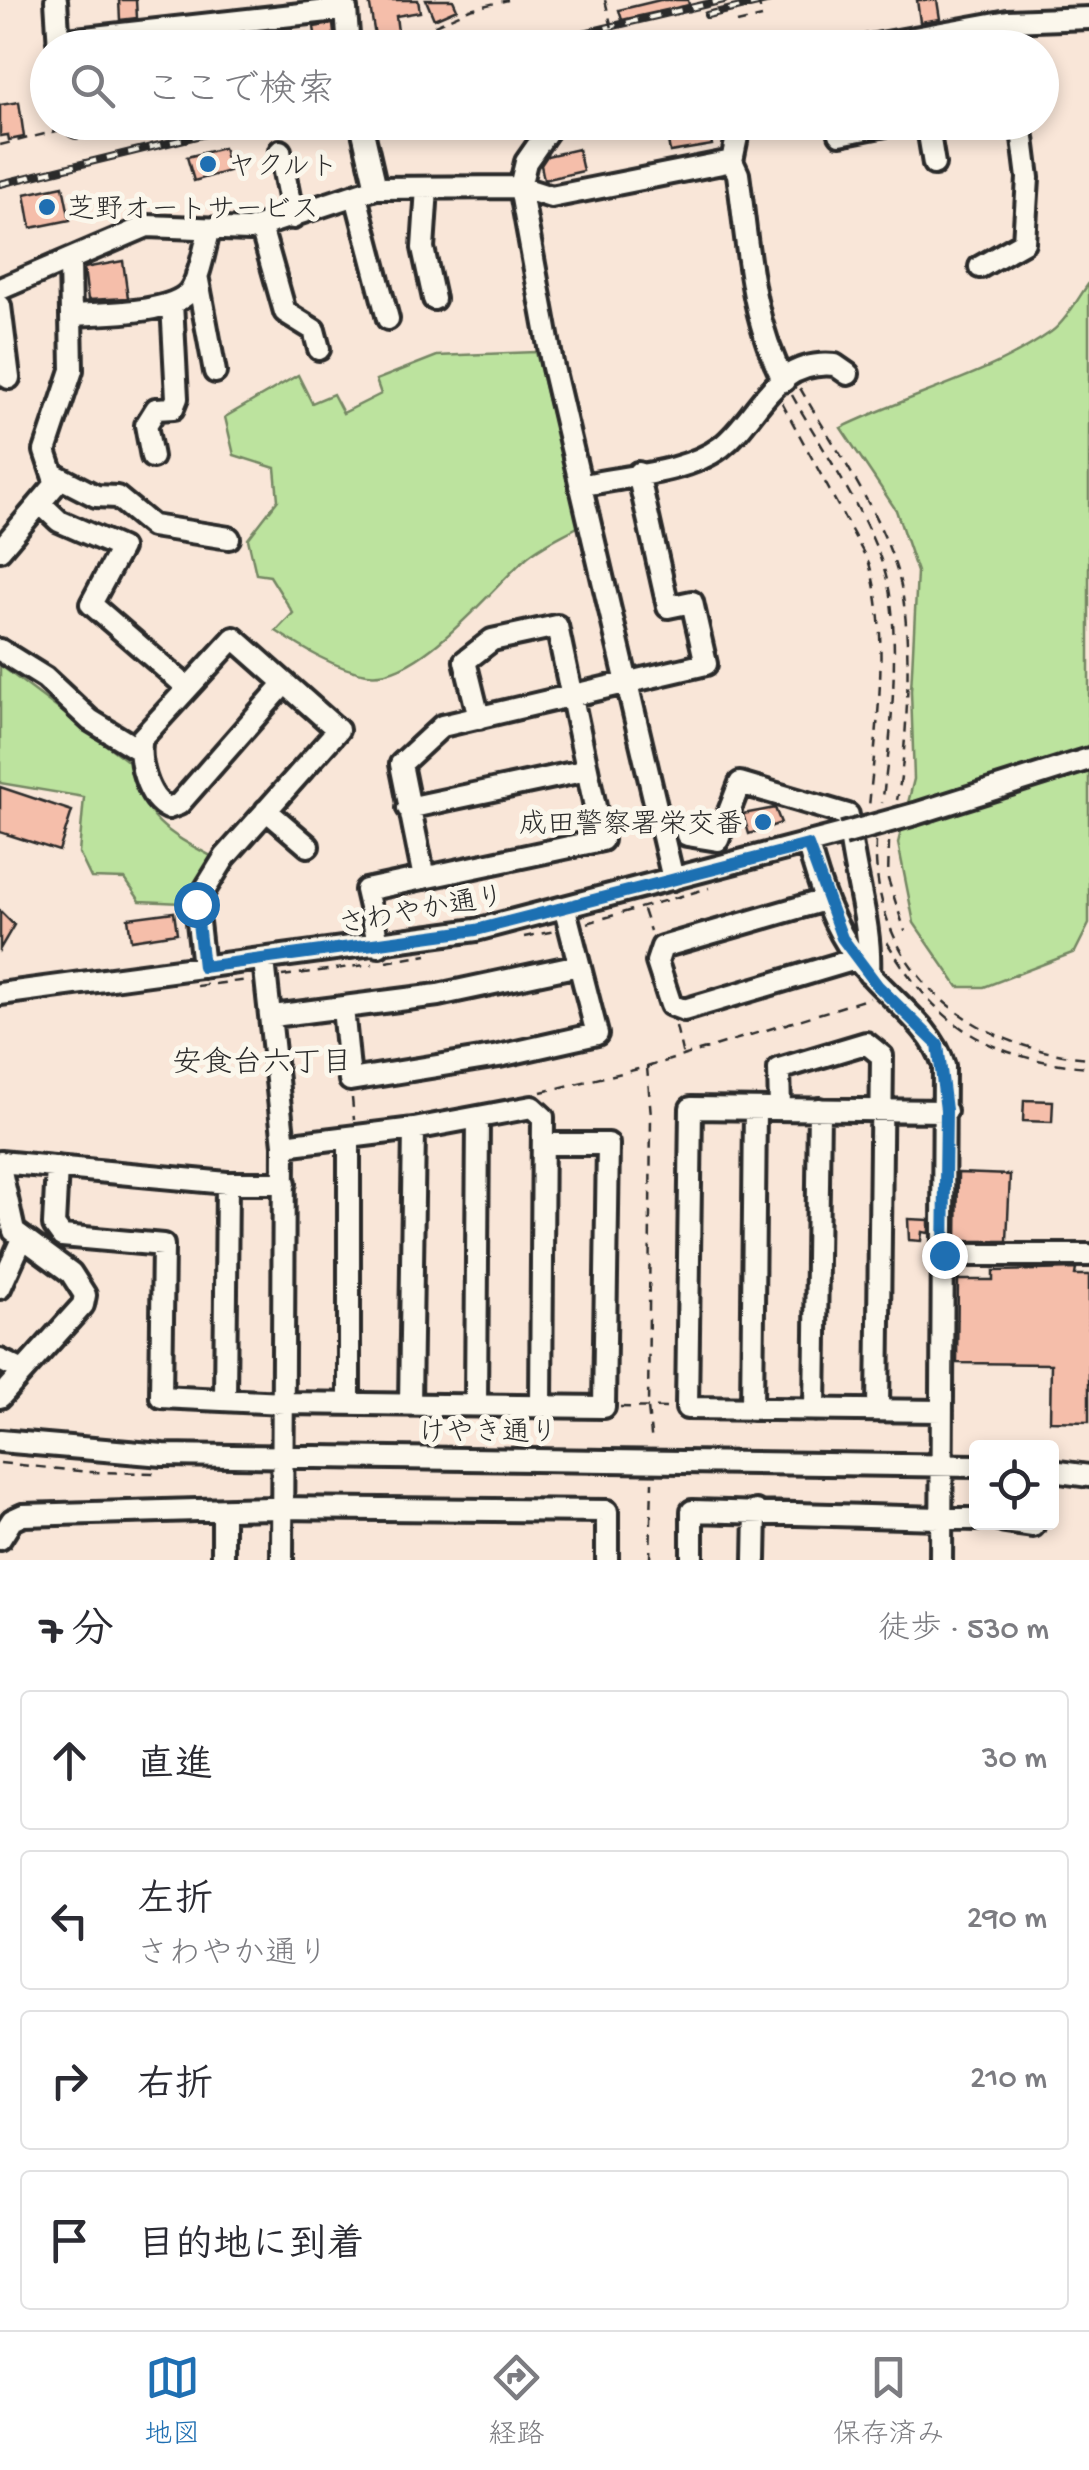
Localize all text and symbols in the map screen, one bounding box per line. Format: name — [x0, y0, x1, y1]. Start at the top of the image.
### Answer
search box — [30, 30, 1059, 140]
icon: search — [65, 58, 120, 113]
text: ここで検索 — [145, 71, 335, 115]
place label: ヤクルト — [228, 152, 338, 185]
marker: ヤクルト — [197, 153, 219, 175]
place label: 芝野オートサービス — [67, 194, 319, 228]
marker: 芝野オートサービス — [36, 196, 58, 218]
place label: 成田警察署栄交番 — [519, 809, 743, 843]
marker: 成田警察署栄交番 — [752, 811, 774, 833]
route start — [174, 882, 220, 928]
street label: さわやか通り — [336, 882, 507, 943]
district label: 安食台六丁目 — [172, 1046, 352, 1083]
route end — [922, 1233, 968, 1279]
street label: けやき通り — [418, 1418, 558, 1451]
map controls — [969, 1440, 1059, 1530]
button: locate — [969, 1440, 1059, 1530]
text: 7 分 — [40, 1609, 114, 1658]
text: 徒歩 · 530 m — [878, 1612, 1049, 1650]
icon: ahead — [42, 1733, 97, 1788]
text: 30 m — [982, 1741, 1047, 1779]
text: 直進 — [137, 1746, 213, 1790]
text: 左折 — [137, 1881, 213, 1925]
icon: left — [42, 1893, 97, 1948]
text: 290 m — [967, 1901, 1047, 1939]
text: さわやか通り — [137, 1937, 329, 1975]
icon: right — [42, 2053, 97, 2108]
text: 210 m — [970, 2061, 1047, 2099]
text: 右折 — [137, 2066, 213, 2110]
icon: arrive — [42, 2213, 97, 2268]
text: 目的地に到着 — [137, 2226, 365, 2270]
tab: 地図 — [144, 2350, 200, 2453]
tab: 経路 — [488, 2350, 545, 2453]
tab: 保存済み — [833, 2350, 945, 2453]

